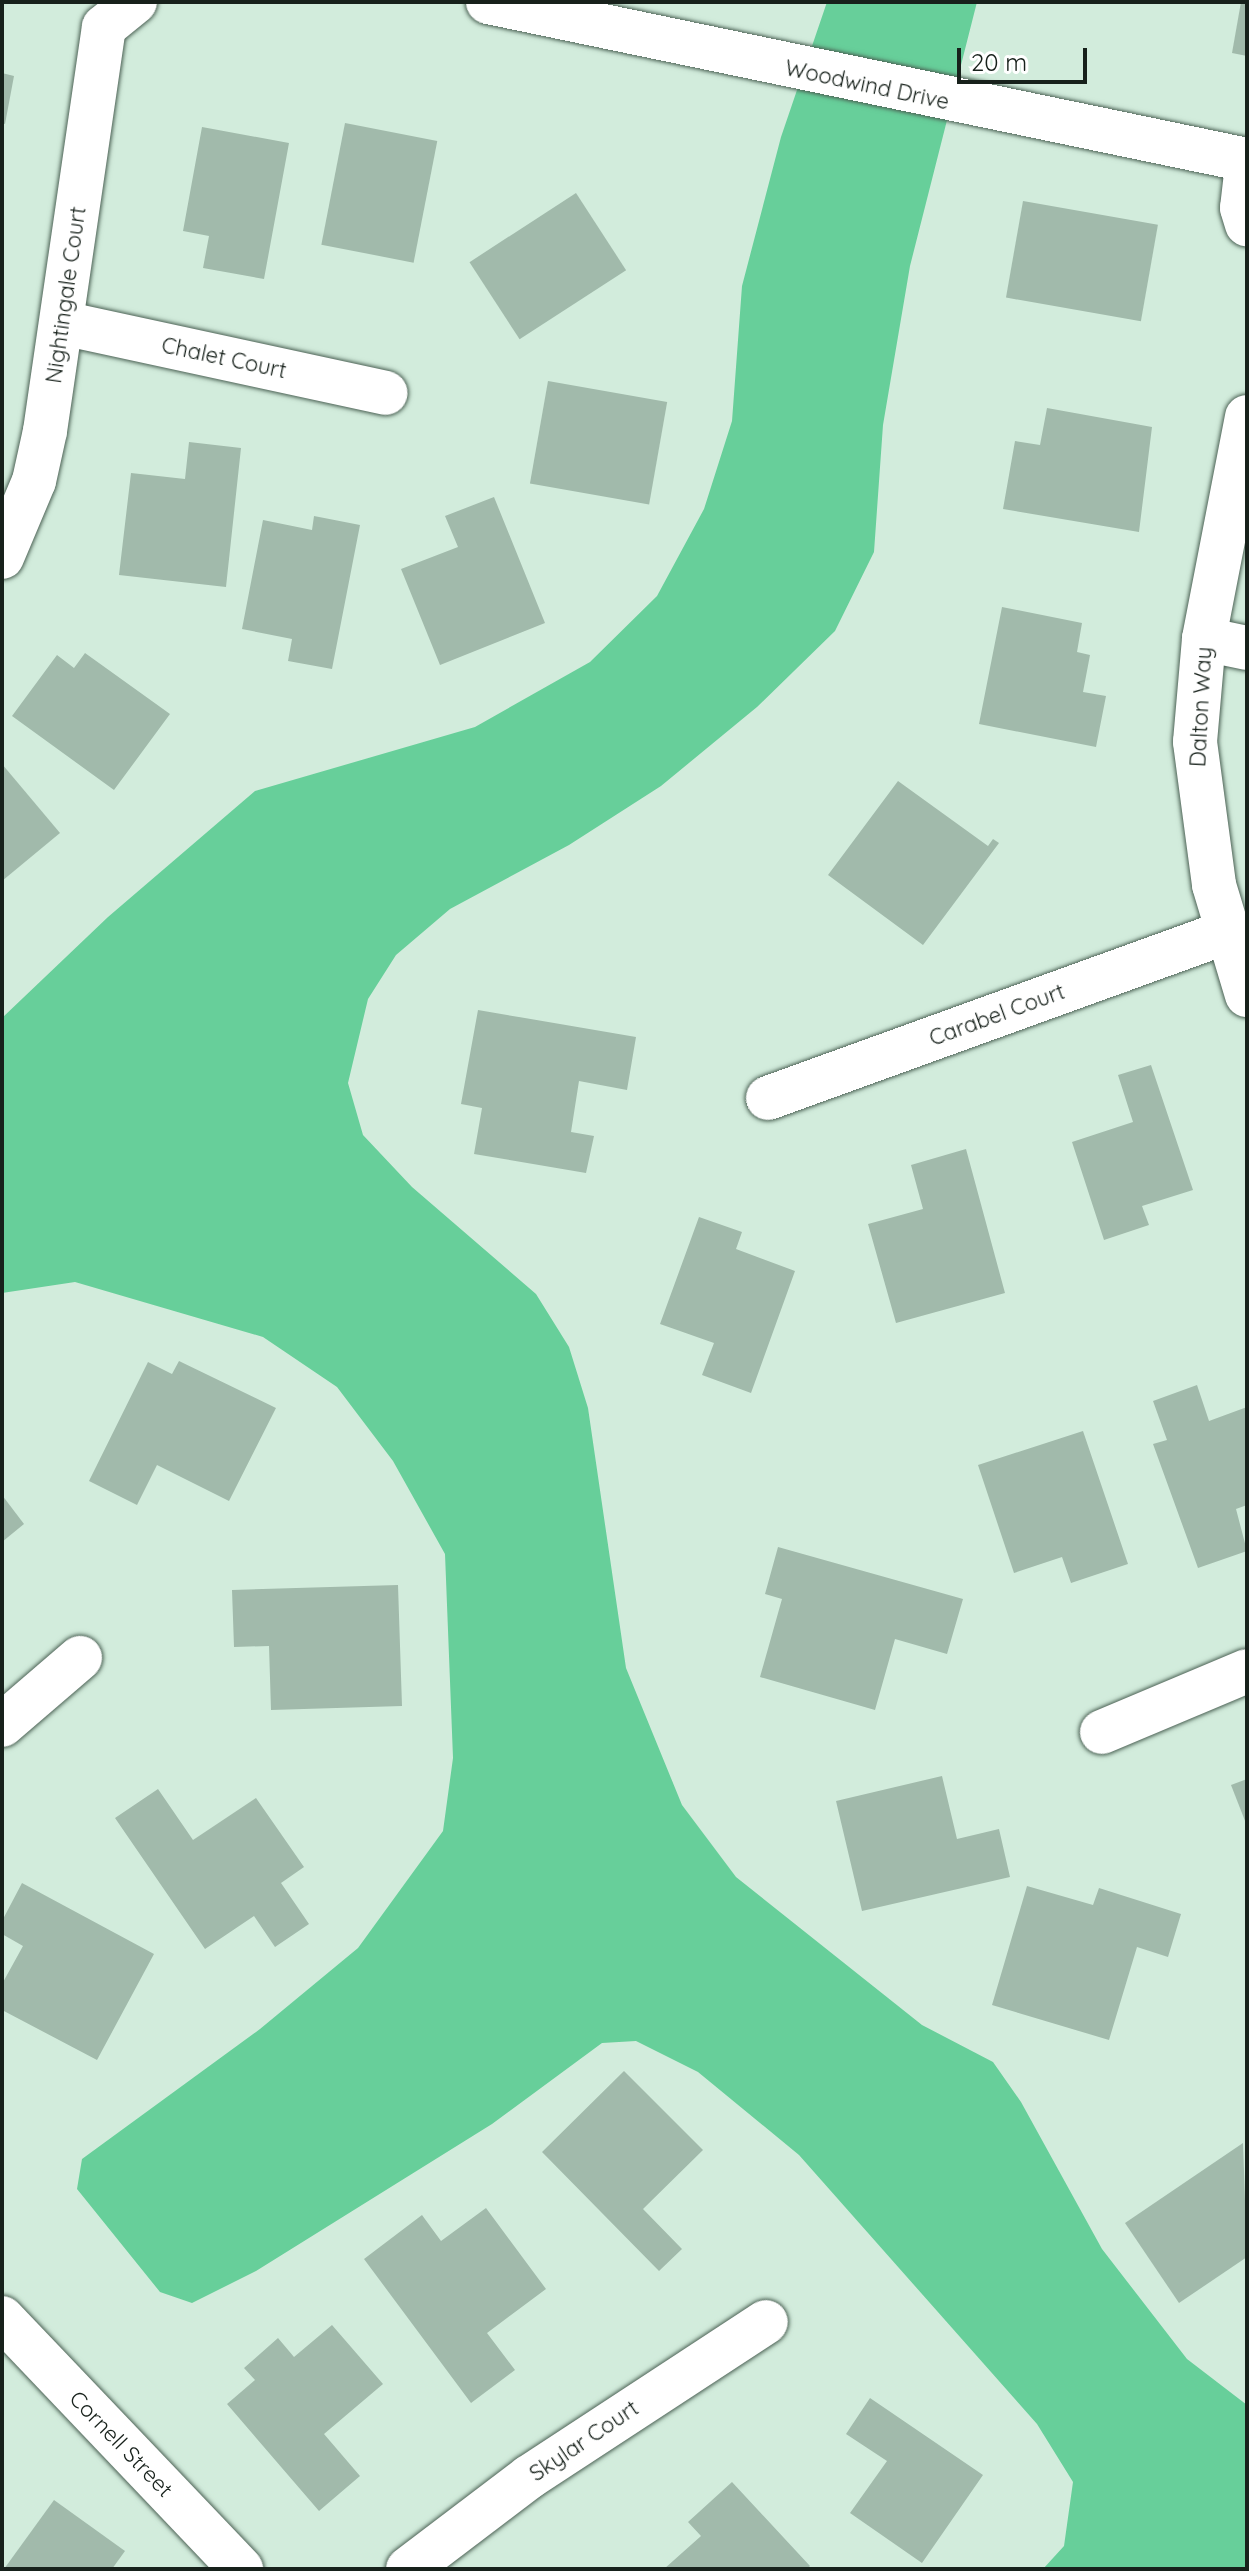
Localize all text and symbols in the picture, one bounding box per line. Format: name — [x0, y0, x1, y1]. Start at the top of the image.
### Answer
scale bar — [961, 32, 1091, 82]
text: 20 m — [971, 47, 1027, 77]
street label: Woodwind Drive — [783, 55, 951, 115]
street label: Nightingale Court — [41, 205, 91, 385]
street label: Chalet Court — [159, 332, 289, 384]
street label: Dalton Way — [1185, 646, 1217, 768]
street label: Carabel Court — [926, 978, 1068, 1052]
street label: Cornell Street — [64, 2385, 178, 2503]
street label: Skylar Court — [525, 2395, 643, 2487]

